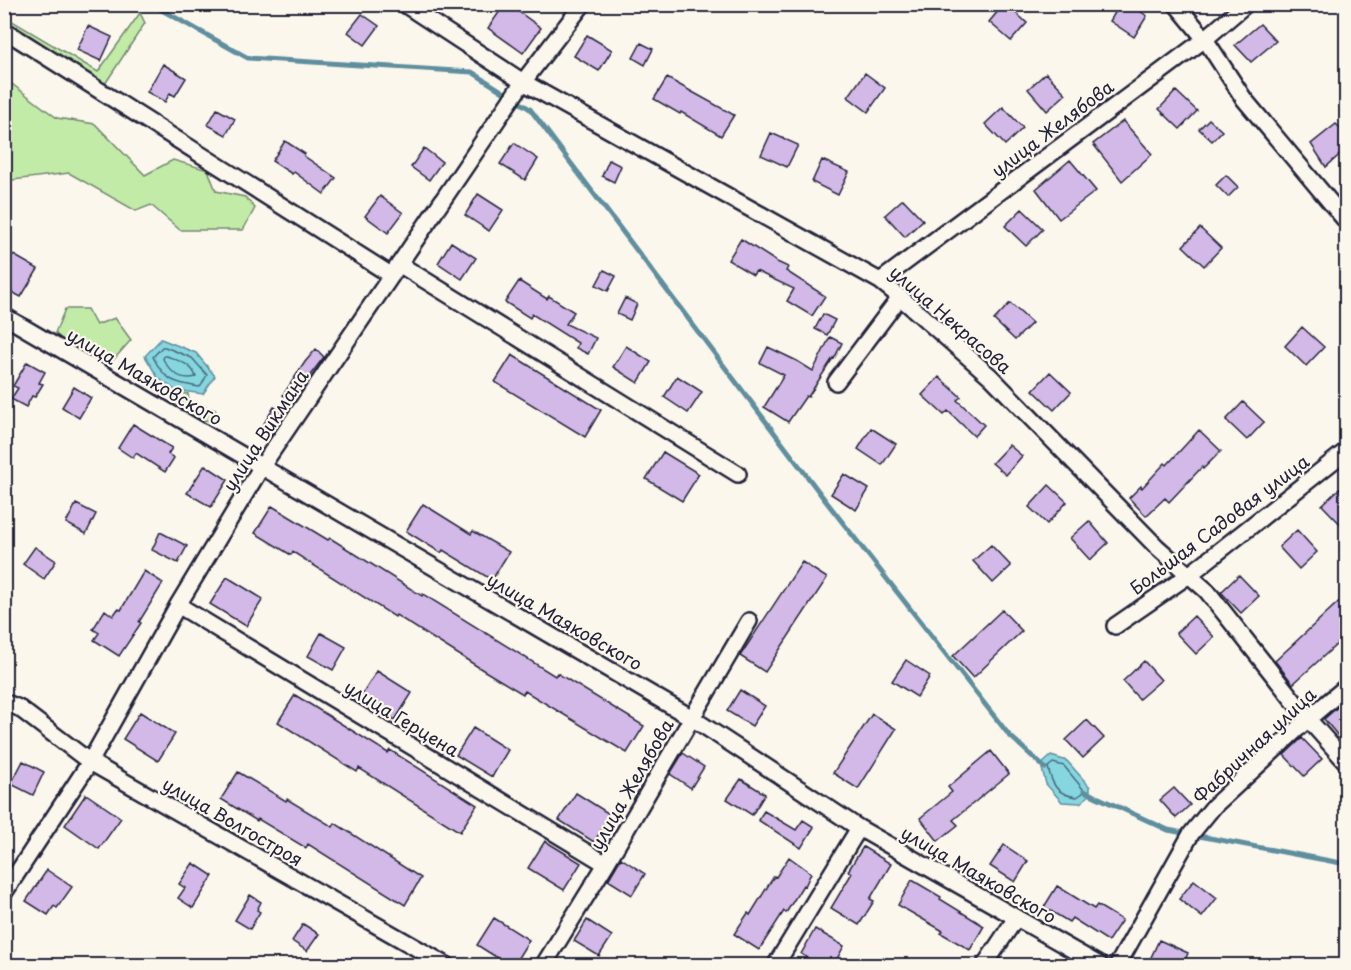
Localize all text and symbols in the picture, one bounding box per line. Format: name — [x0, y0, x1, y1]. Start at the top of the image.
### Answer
street label: улица Желябова — [985, 72, 1120, 183]
street label: улица Некрасова — [884, 258, 1019, 380]
street label: улица Маяковского — [62, 320, 228, 432]
street label: улица Викмана — [215, 363, 315, 496]
street label: Большая Садовая улица — [1124, 447, 1315, 600]
street label: улица Маяковского — [482, 565, 648, 677]
street label: улица Герцена — [339, 673, 465, 763]
street label: Фабричная улица — [1186, 680, 1322, 809]
street label: улица Желябова — [583, 713, 680, 854]
street label: улица Волгостроя — [158, 770, 308, 872]
street label: улица Маяковского — [896, 818, 1062, 930]

